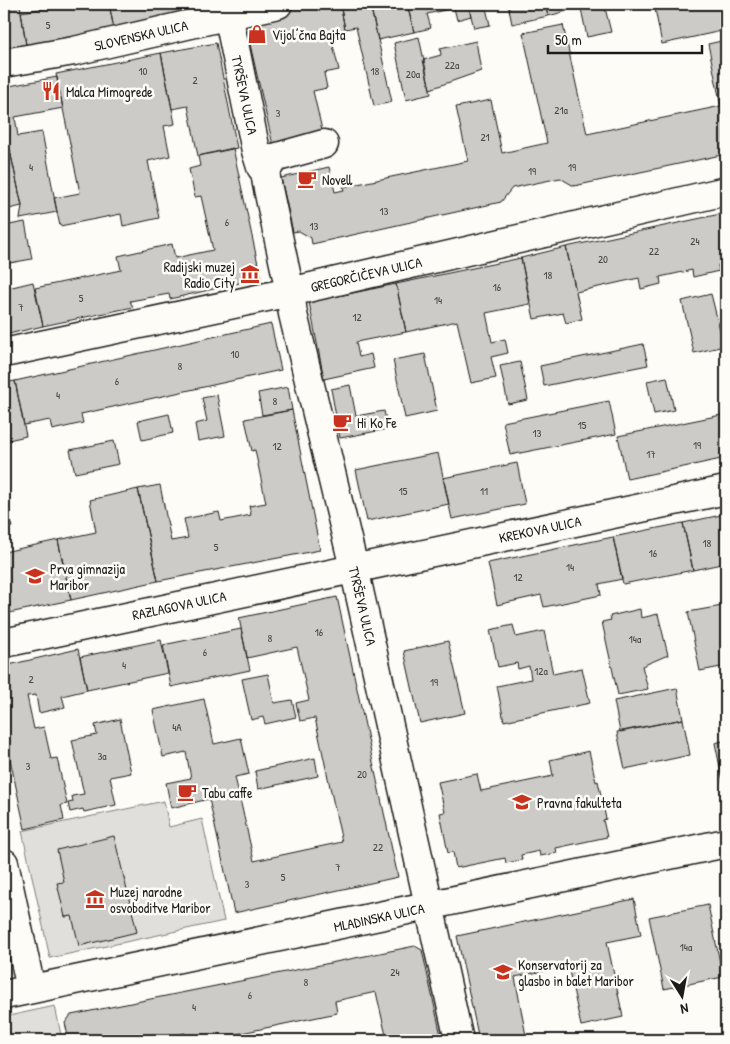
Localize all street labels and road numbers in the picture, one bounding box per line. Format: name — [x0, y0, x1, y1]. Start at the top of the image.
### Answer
street label: SLOVENSKA ULICA — [92, 15, 190, 55]
street label: TYRŠEVA ULICA — [227, 54, 263, 136]
street label: GREGORČIČEVA ULICA — [309, 252, 424, 296]
street label: KREKOVA ULICA — [497, 511, 583, 547]
street label: TYRŠEVA ULICA — [345, 565, 381, 647]
street label: RAZLAGOVA ULICA — [130, 586, 228, 624]
street label: MLADINSKA ULICA — [332, 898, 426, 936]

